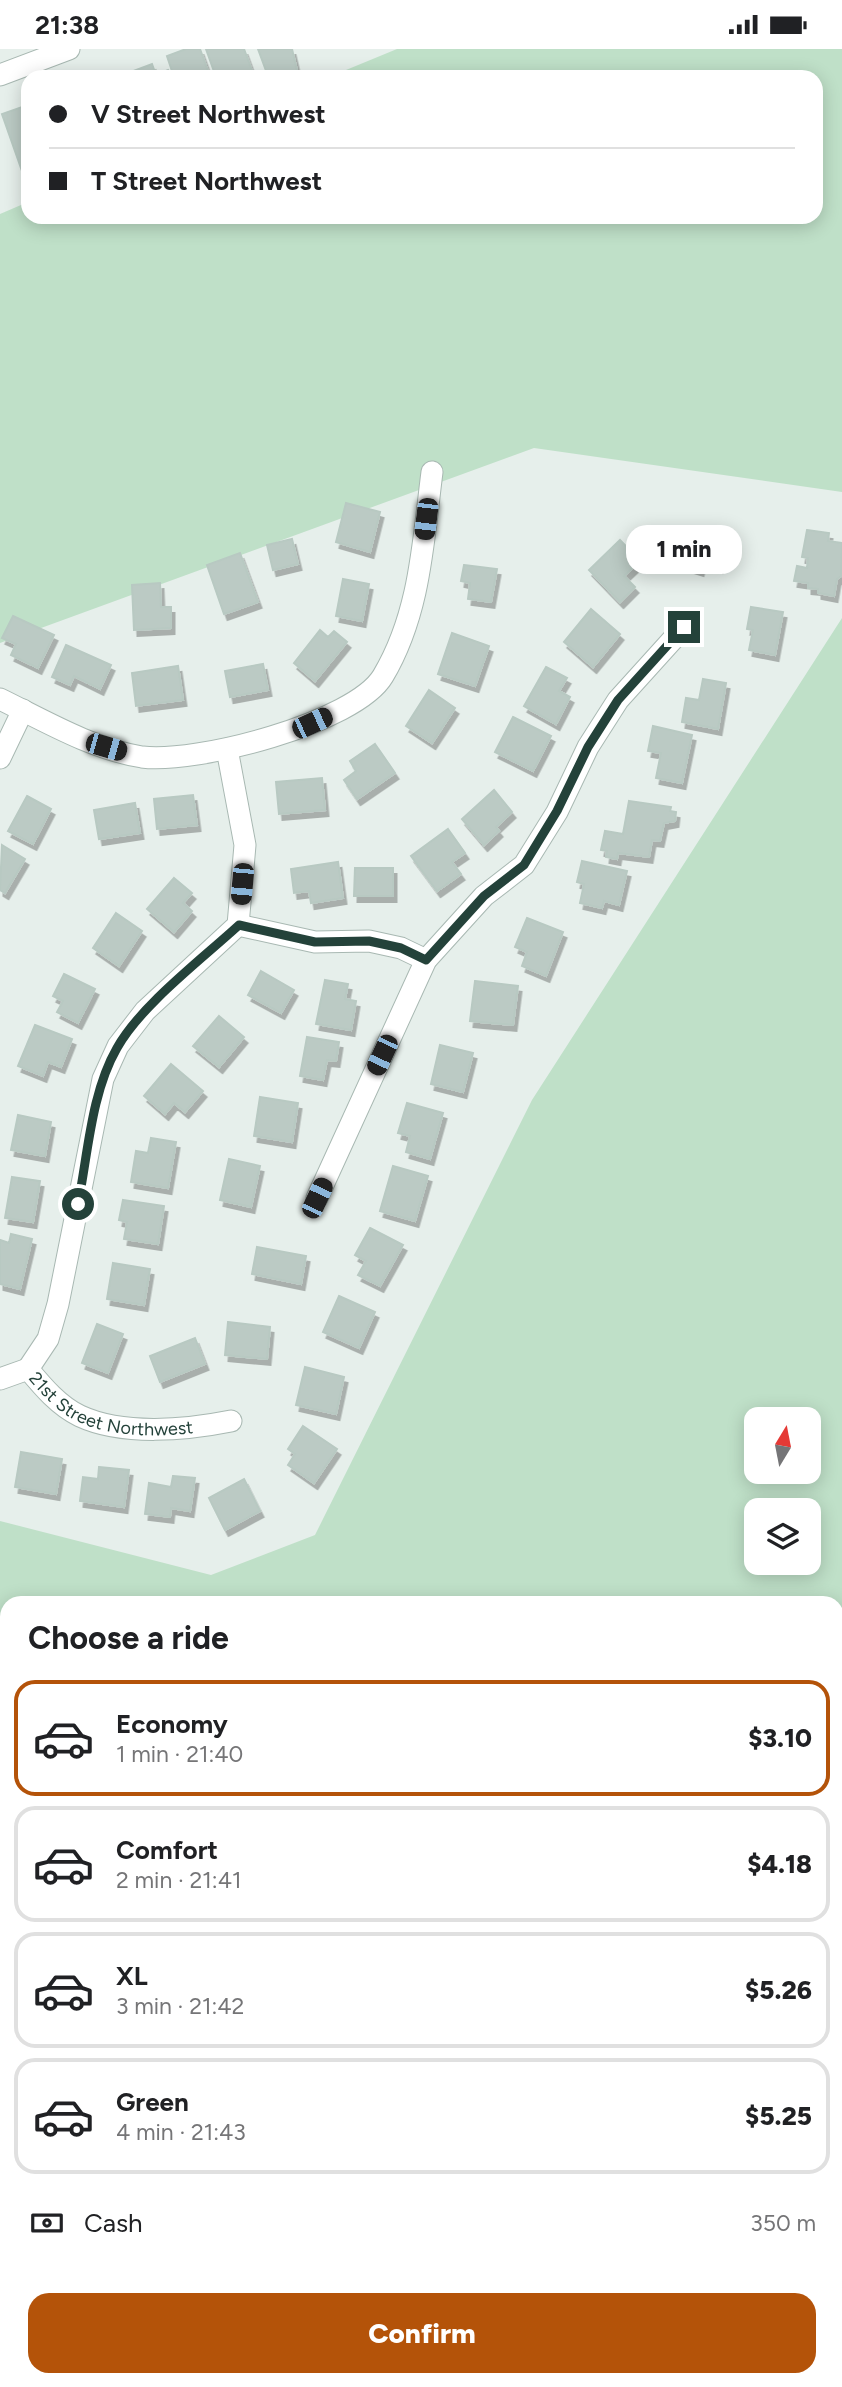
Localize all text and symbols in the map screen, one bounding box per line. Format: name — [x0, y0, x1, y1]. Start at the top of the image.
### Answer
text: 21:38 — [35, 9, 99, 41]
text: V Street Northwest — [91, 98, 326, 130]
text: T Street Northwest — [91, 165, 322, 197]
car — [414, 497, 439, 541]
callout: 1 min — [626, 525, 742, 575]
text: 1 min — [657, 535, 711, 563]
route end — [668, 611, 700, 643]
car — [289, 705, 336, 741]
car — [83, 731, 130, 763]
car — [230, 862, 255, 906]
car — [364, 1032, 401, 1078]
car — [299, 1175, 336, 1221]
route start — [62, 1188, 94, 1220]
street label: 21st Street Northwest — [24, 1367, 194, 1440]
north arrow — [744, 1407, 821, 1484]
map controls — [744, 1407, 821, 1575]
button: layers — [744, 1498, 821, 1575]
text: Choose a ride — [28, 1619, 229, 1657]
icon: car — [32, 1707, 95, 1770]
text: Economy — [116, 1708, 228, 1740]
text: $3.10 — [748, 1722, 812, 1754]
text: 1 min · 21:40 — [116, 1740, 243, 1768]
icon: car — [32, 1833, 95, 1896]
text: Comfort — [116, 1834, 218, 1866]
text: $4.18 — [747, 1848, 812, 1880]
text: 2 min · 21:41 — [116, 1866, 241, 1894]
icon: car — [32, 1959, 95, 2022]
text: XL — [116, 1960, 148, 1992]
text: $5.26 — [745, 1974, 812, 2006]
text: 3 min · 21:42 — [116, 1992, 244, 2020]
icon: car — [32, 2085, 95, 2148]
text: Green — [116, 2086, 189, 2118]
text: $5.25 — [745, 2100, 812, 2132]
text: 4 min · 21:43 — [116, 2118, 246, 2146]
icon: cash — [28, 2204, 66, 2242]
text: Cash — [84, 2207, 143, 2239]
text: 350 m — [750, 2209, 816, 2237]
button: Confirm — [28, 2293, 816, 2373]

